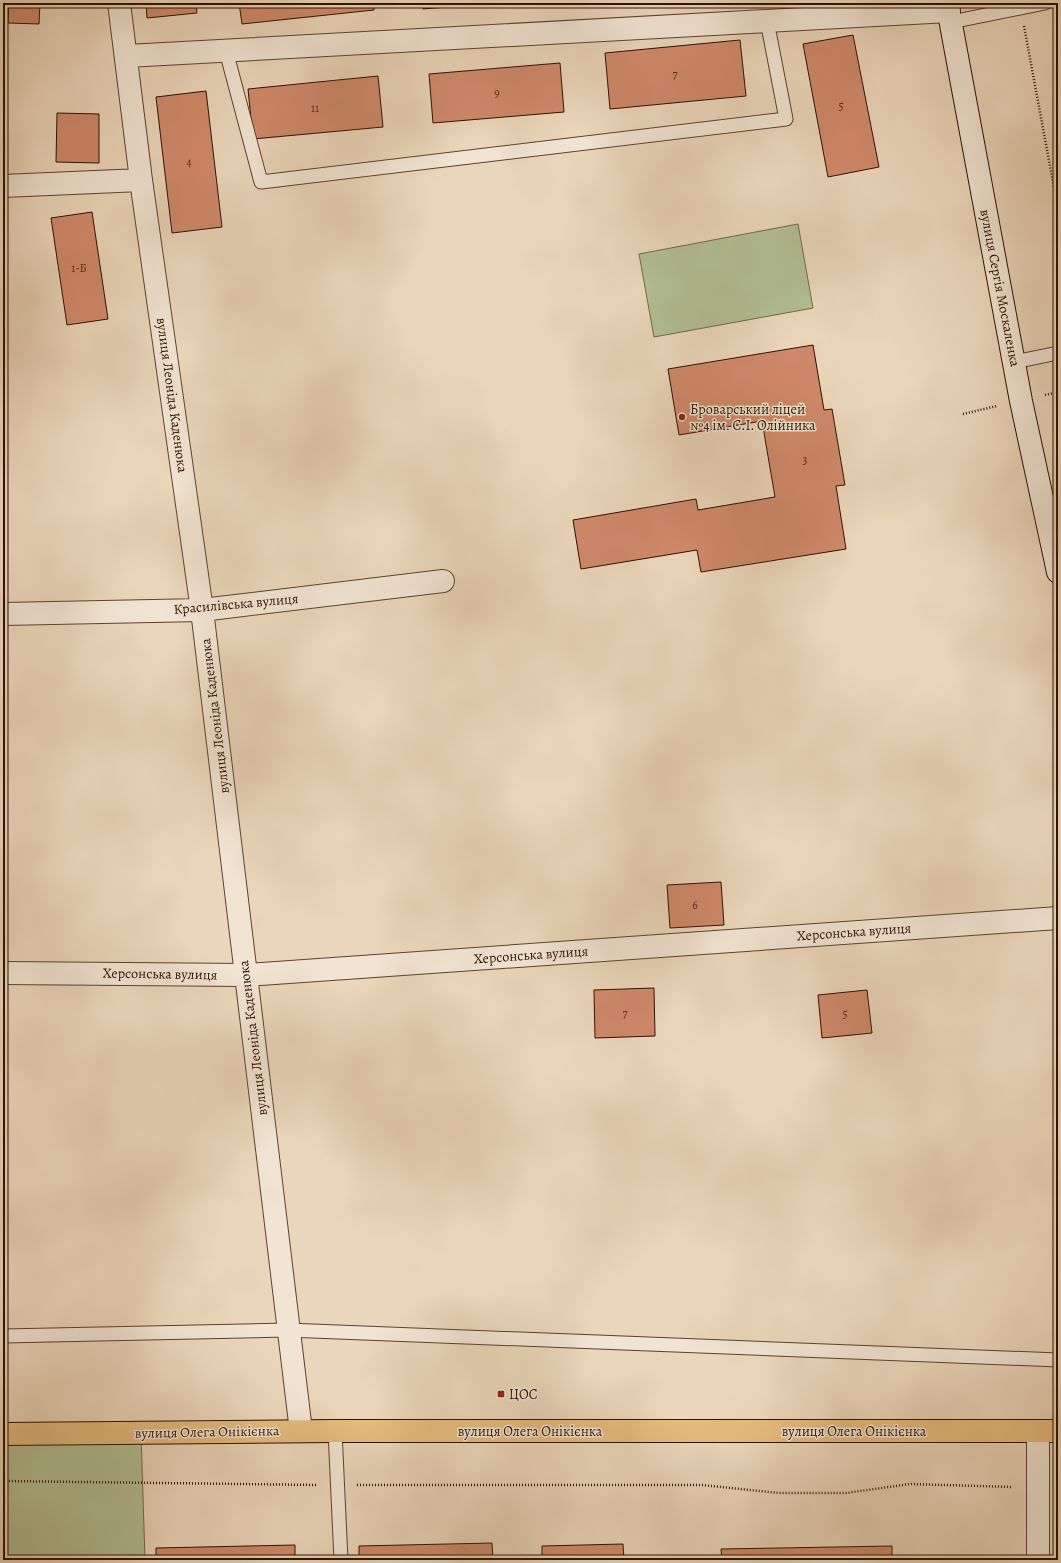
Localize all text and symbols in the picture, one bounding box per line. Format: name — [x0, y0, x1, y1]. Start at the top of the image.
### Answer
house number: 7 — [672, 66, 678, 82]
house number: 9 — [494, 85, 500, 101]
house number: 5 — [838, 98, 844, 114]
house number: 11 — [311, 100, 319, 116]
house number: 4 — [186, 154, 192, 170]
street label: вулиця Сергія Москаленка — [975, 208, 1025, 369]
house number: 1-Б — [71, 260, 87, 276]
street label: вулиця Леоніда Каденюка — [152, 316, 192, 474]
place label: Броварський ліцей №4 ім. С.І. Олійника — [690, 400, 816, 435]
marker: Броварський ліцей №4 ім. С.І. Олійника — [677, 412, 687, 422]
house number: 3 — [803, 452, 808, 468]
street label: Красилівська вулиця — [173, 589, 300, 619]
street label: вулиця Леоніда Каденюка — [196, 637, 234, 795]
house number: 6 — [692, 897, 698, 913]
street label: Херсонська вулиця — [796, 919, 912, 945]
street label: Херсонська вулиця — [473, 942, 589, 968]
street label: вулиця Леоніда Каденюка — [234, 959, 272, 1117]
street label: Херсонська вулиця — [102, 964, 218, 985]
house number: 7 — [622, 1005, 628, 1021]
house number: 5 — [842, 1006, 848, 1022]
place label: ЦОС — [509, 1385, 538, 1404]
marker: ЦОС — [496, 1389, 506, 1399]
street label: вулиця Олега Онікієнка — [135, 1421, 280, 1443]
street label: вулиця Олега Онікієнка — [458, 1422, 603, 1441]
street label: вулиця Олега Онікієнка — [782, 1422, 927, 1441]

